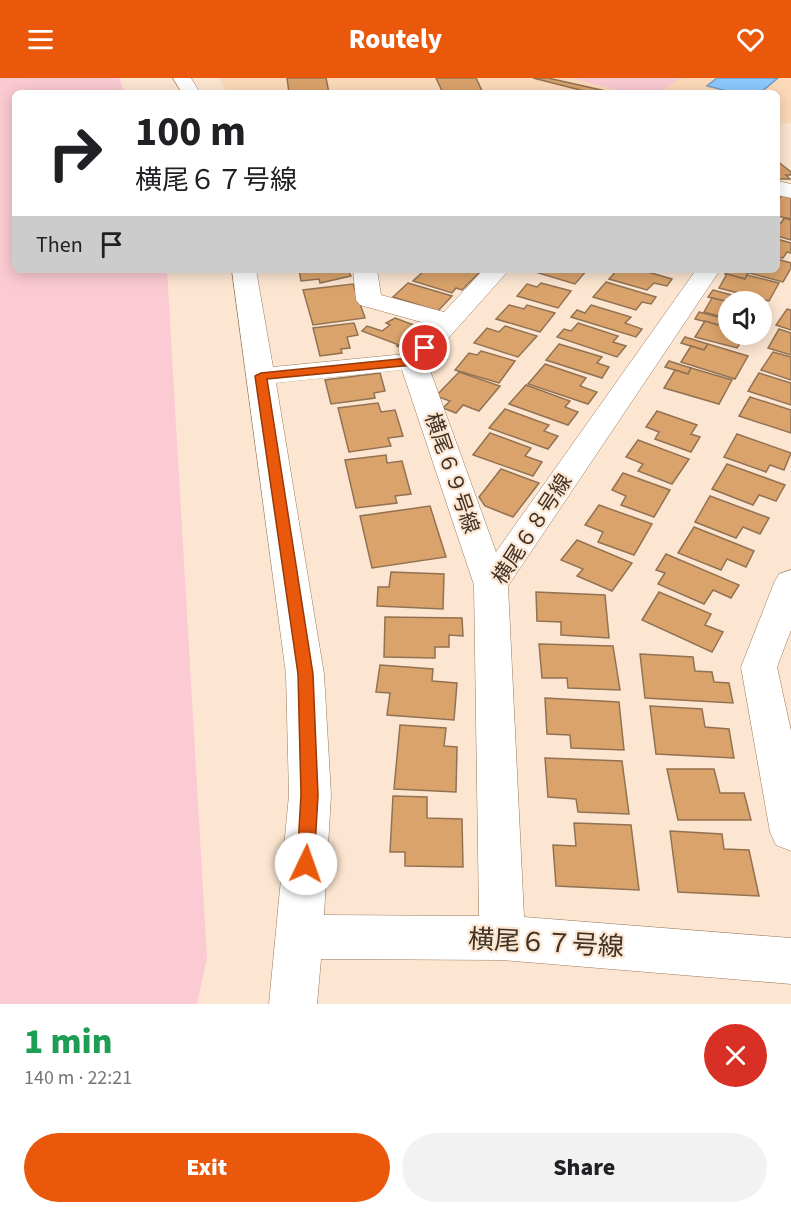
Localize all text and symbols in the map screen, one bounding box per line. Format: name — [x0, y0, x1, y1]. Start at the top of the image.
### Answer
text: Routely — [349, 20, 442, 59]
icon: menu — [24, 23, 57, 56]
icon: heart — [734, 23, 767, 56]
text: 100 m — [135, 102, 246, 162]
icon: right — [36, 114, 114, 192]
text: 横尾６７号線 — [135, 161, 297, 200]
icon: arrive — [95, 228, 128, 261]
text: Then — [36, 229, 83, 261]
map controls — [718, 291, 772, 345]
button: sound — [718, 291, 772, 345]
pin — [399, 322, 450, 373]
icon: arrive — [408, 331, 441, 364]
street label: 横尾６９号線 — [417, 409, 487, 537]
street label: 横尾６８号線 — [485, 468, 579, 590]
position arrow — [274, 832, 338, 896]
street label: 横尾６７号線 — [467, 920, 625, 966]
text: 1 min — [24, 1016, 112, 1067]
button: close — [704, 1024, 767, 1087]
text: 140 m · 22:21 — [24, 1064, 132, 1092]
button: Exit — [24, 1133, 390, 1202]
button: Share — [402, 1133, 767, 1202]

